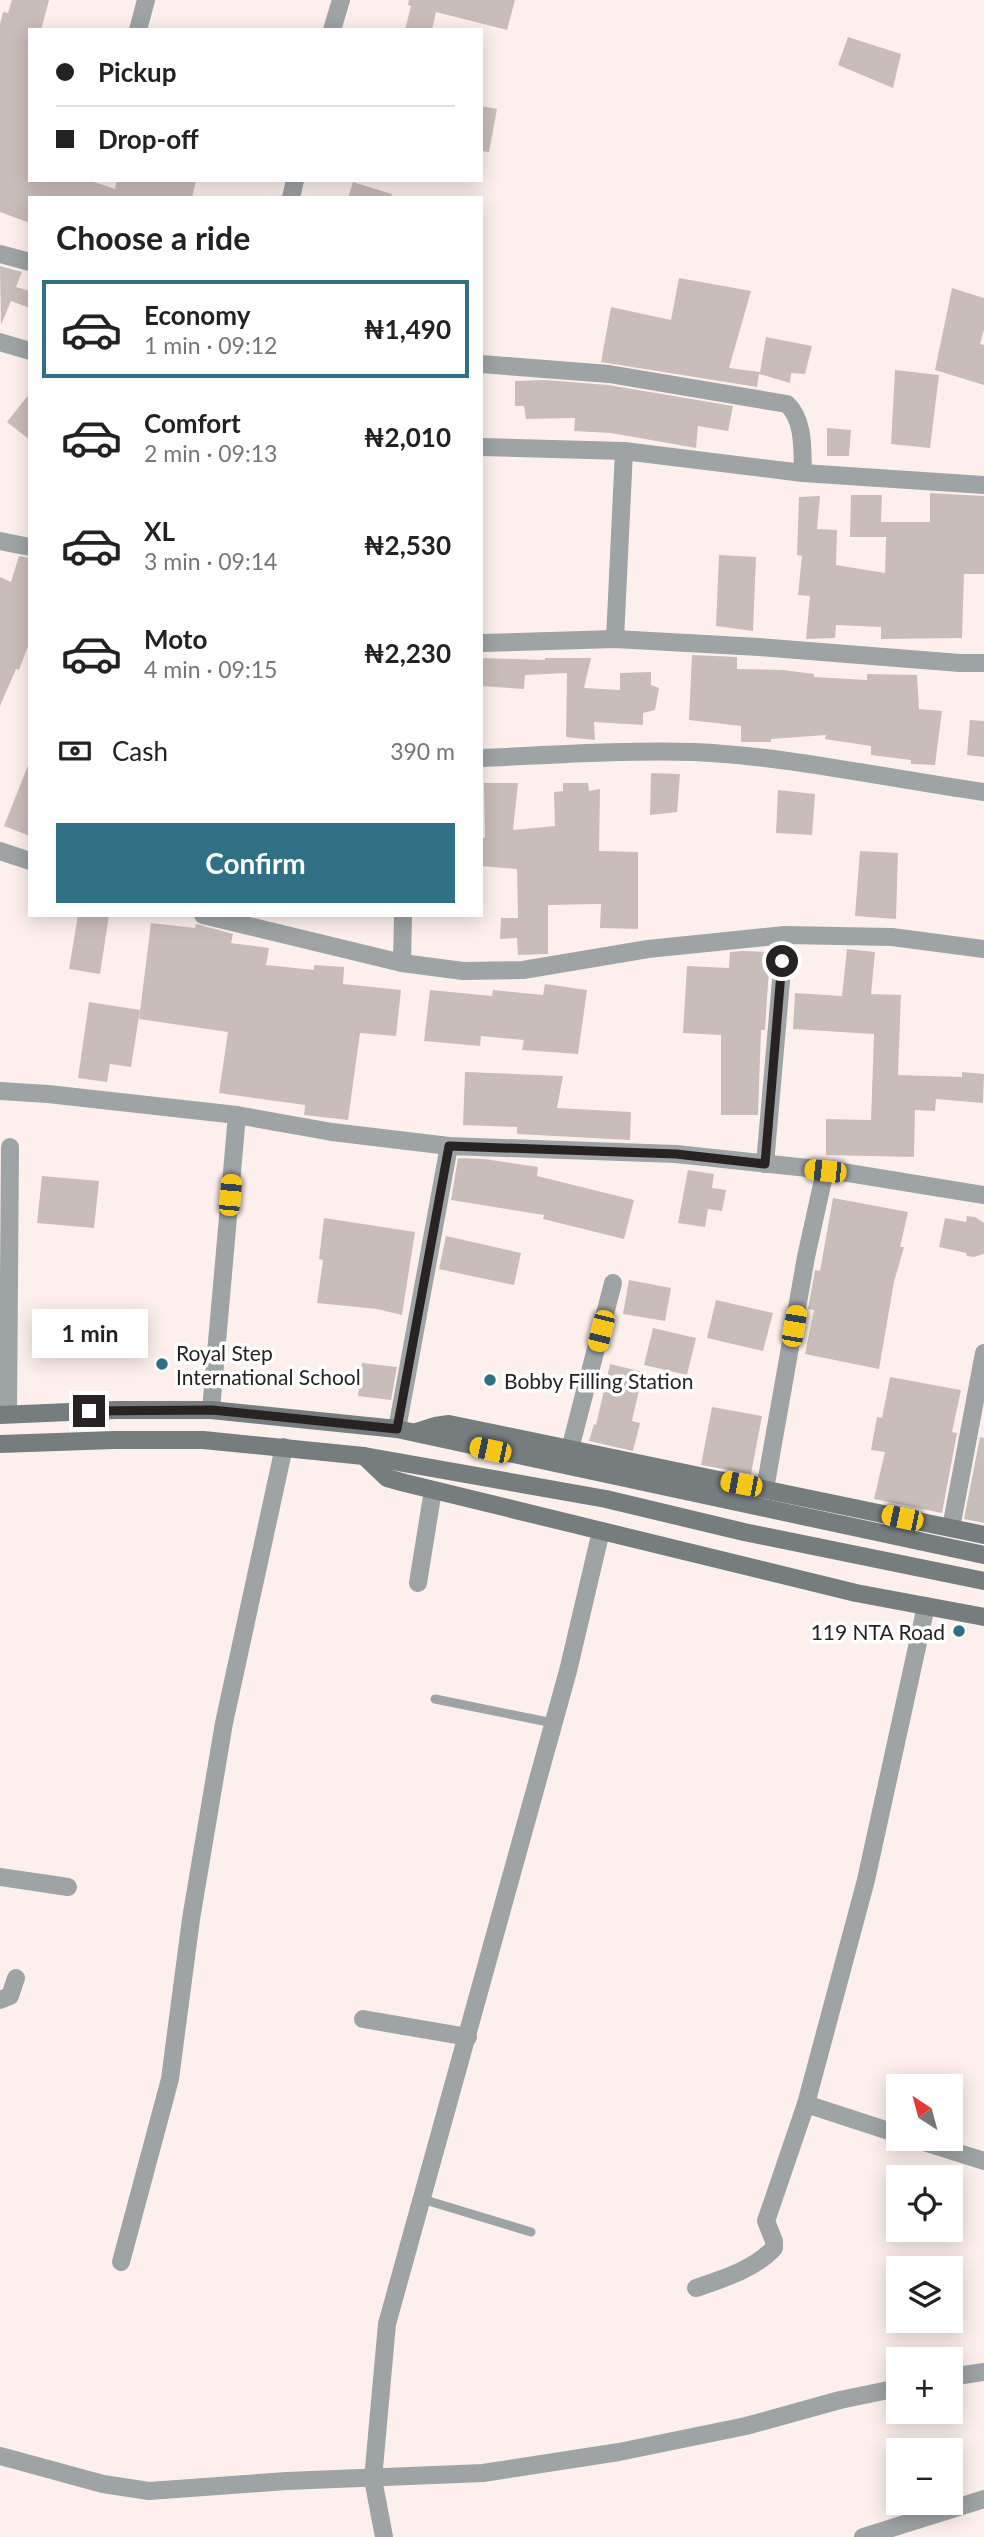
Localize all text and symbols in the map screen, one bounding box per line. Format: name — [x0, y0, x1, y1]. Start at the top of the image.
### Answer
text: Pickup — [98, 56, 177, 88]
text: Drop-off — [98, 123, 199, 155]
text: Choose a ride — [56, 218, 250, 257]
icon: car — [60, 298, 123, 361]
text: Economy — [144, 299, 250, 331]
text: ₦1,490 — [364, 313, 451, 345]
text: 1 min · 09:12 — [144, 331, 277, 359]
icon: car — [60, 406, 123, 469]
text: Comfort — [144, 407, 241, 439]
text: ₦2,010 — [364, 421, 451, 453]
text: 2 min · 09:13 — [144, 439, 277, 467]
icon: car — [60, 514, 123, 577]
text: XL — [144, 515, 175, 547]
text: ₦2,530 — [364, 529, 451, 561]
text: 3 min · 09:14 — [144, 547, 277, 575]
icon: car — [60, 622, 123, 685]
text: Moto — [144, 623, 207, 655]
text: ₦2,230 — [364, 637, 451, 669]
text: 4 min · 09:15 — [144, 655, 277, 683]
icon: cash — [56, 732, 94, 770]
text: Cash — [112, 735, 168, 767]
text: 390 m — [390, 737, 455, 765]
button: Confirm — [56, 823, 455, 903]
route start — [766, 945, 798, 977]
car — [804, 1158, 847, 1184]
car — [218, 1173, 243, 1217]
car — [781, 1303, 808, 1349]
car — [586, 1308, 617, 1354]
callout: 1 min — [31, 1310, 147, 1358]
text: 1 min — [61, 1319, 119, 1347]
place label: Royal Step International School — [176, 1340, 361, 1389]
marker: Royal Step International School — [154, 1356, 170, 1372]
place label: Bobby Filling Station — [504, 1368, 693, 1393]
marker: Bobby Filling Station — [482, 1372, 498, 1388]
route end — [73, 1395, 105, 1427]
car — [468, 1435, 513, 1465]
car — [719, 1470, 764, 1498]
car — [880, 1503, 925, 1533]
place label: 119 NTA Road — [811, 1619, 945, 1644]
marker: 119 NTA Road — [951, 1623, 967, 1639]
north arrow — [886, 2074, 962, 2151]
map controls — [886, 2074, 963, 2515]
button: locate — [886, 2165, 963, 2242]
button: layers — [886, 2256, 963, 2333]
button: + — [886, 2347, 963, 2424]
button: − — [886, 2438, 963, 2515]

